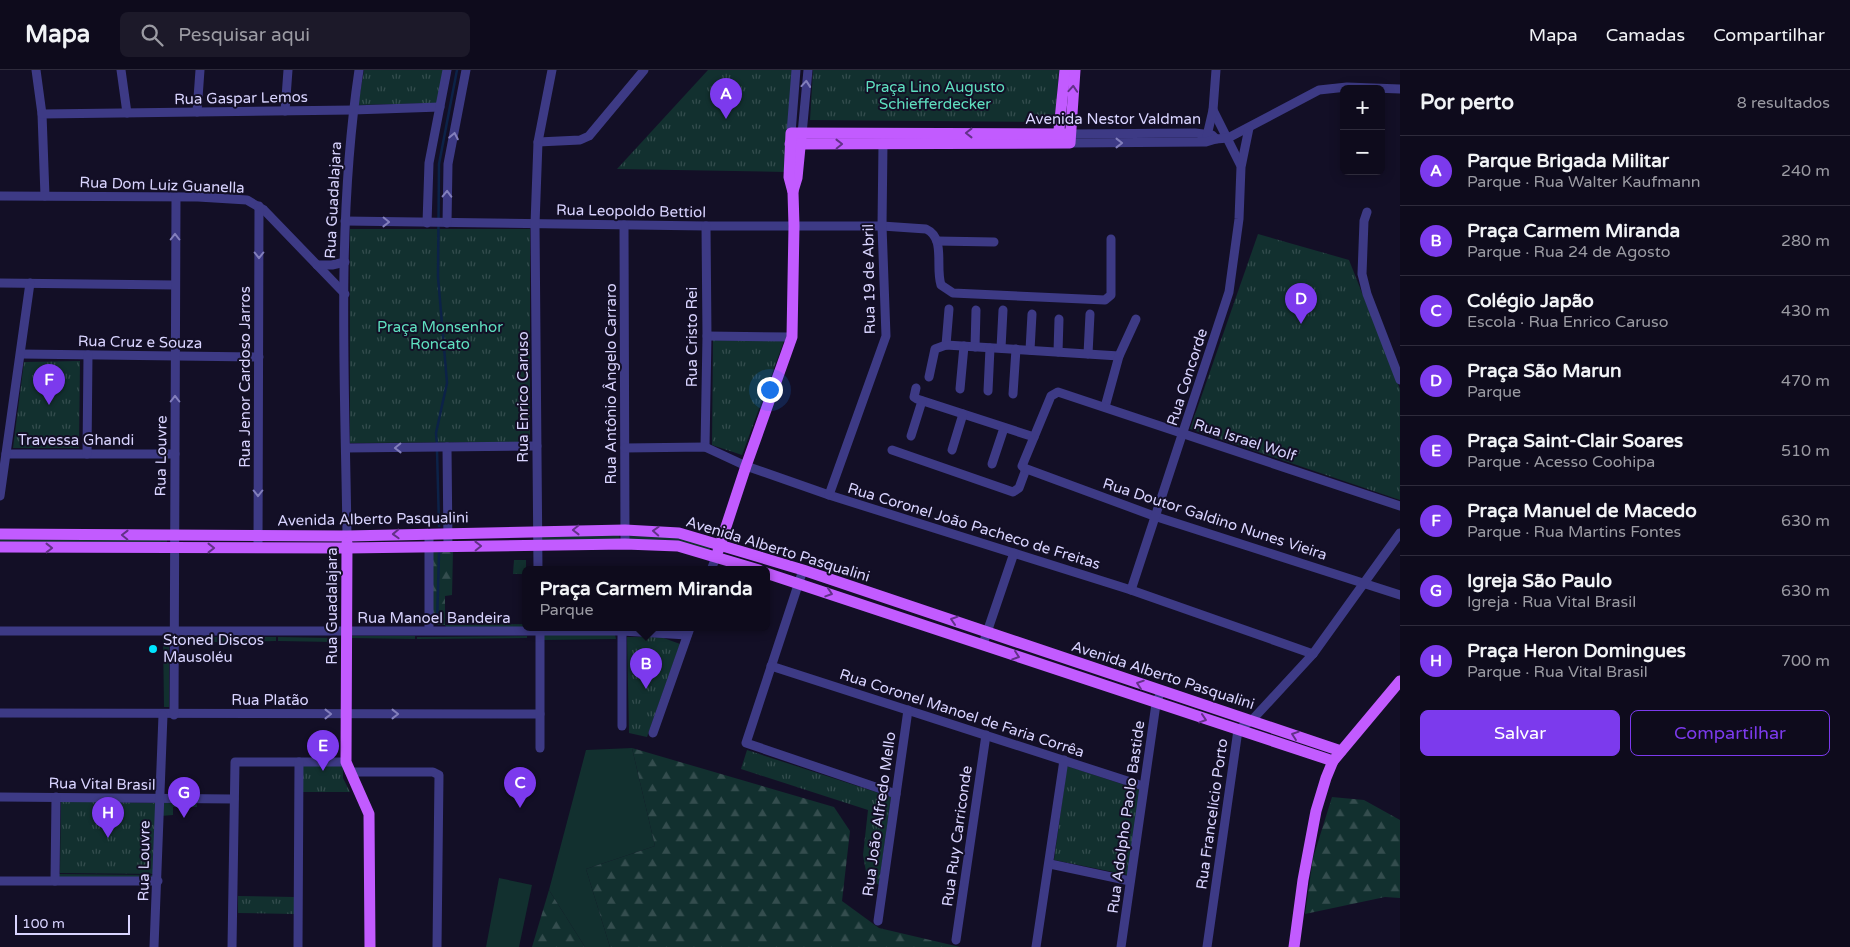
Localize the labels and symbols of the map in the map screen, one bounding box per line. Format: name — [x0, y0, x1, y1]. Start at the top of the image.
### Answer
pin: A — [710, 78, 742, 119]
park label: Praça Lino Augusto Schiefferdecker — [865, 78, 1005, 113]
one-way arrow — [800, 80, 811, 88]
one-way arrow — [1068, 85, 1079, 93]
street label: Rua Gaspar Lemos — [174, 88, 308, 108]
street label: Avenida Nestor Valdman — [1025, 110, 1201, 128]
one-way arrow — [965, 128, 973, 139]
one-way arrow — [448, 132, 458, 141]
one-way arrow — [1116, 138, 1123, 148]
one-way arrow — [836, 139, 843, 149]
street label: Rua Guadalajara — [321, 141, 345, 259]
street label: Rua Dom Luiz Guanella — [79, 173, 245, 197]
one-way arrow — [442, 189, 453, 197]
street label: Rua Leopoldo Bettiol — [556, 201, 706, 221]
one-way arrow — [383, 217, 391, 227]
street label: Rua 19 de Abril — [859, 224, 879, 334]
one-way arrow — [170, 232, 180, 240]
one-way arrow — [254, 252, 264, 259]
street label: Rua Antônio Ângelo Carraro — [602, 283, 620, 485]
pin: D — [1285, 283, 1317, 324]
street label: Rua Jenor Cardoso Jarros — [236, 286, 254, 468]
street label: Rua Cristo Rei — [683, 287, 701, 387]
park label: Praça Monsenhor Roncato — [377, 318, 503, 353]
street label: Rua Concorde — [1163, 326, 1211, 428]
street label: Rua Enrico Caruso — [514, 331, 532, 463]
street label: Rua Cruz e Souza — [78, 332, 202, 352]
pin: F — [33, 364, 65, 405]
your location — [757, 377, 783, 403]
one-way arrow — [170, 395, 180, 402]
street label: Rua Louvre — [151, 415, 171, 497]
street label: Rua Israel Wolf — [1191, 415, 1299, 465]
street label: Travessa Ghandi — [18, 431, 134, 449]
one-way arrow — [394, 443, 402, 453]
street label: Rua Doutor Galdino Nunes Vieira — [1101, 474, 1329, 564]
street label: Rua Coronel João Pacheco de Freitas — [845, 479, 1103, 573]
one-way arrow — [253, 489, 264, 497]
street label: Avenida Alberto Pasqualini — [277, 508, 469, 530]
street label: Avenida Alberto Pasqualini — [684, 512, 872, 586]
one-way arrow — [572, 525, 580, 535]
one-way arrow — [652, 526, 660, 537]
one-way arrow — [392, 529, 400, 539]
one-way arrow — [121, 530, 128, 540]
one-way arrow — [474, 541, 482, 551]
one-way arrow — [45, 543, 53, 553]
one-way arrow — [208, 543, 215, 553]
street label: Rua Guadalajara — [323, 547, 341, 665]
one-way arrow — [824, 587, 833, 597]
street label: Rua Manoel Bandeira — [357, 609, 511, 627]
one-way arrow — [950, 616, 958, 626]
place label: Stoned Discos Mausoléu — [163, 631, 264, 666]
street label: Avenida Alberto Pasqualini — [1069, 637, 1257, 713]
marker: Stoned Discos Mausoléu — [147, 643, 159, 655]
pin: B — [630, 648, 662, 689]
one-way arrow — [1012, 650, 1020, 660]
street label: Rua Coronel Manoel de Faria Corrêa — [837, 665, 1087, 761]
one-way arrow — [1137, 680, 1145, 690]
street label: Rua Platão — [231, 691, 309, 709]
one-way arrow — [324, 709, 332, 719]
one-way arrow — [392, 709, 399, 719]
one-way arrow — [1199, 714, 1207, 724]
street label: Rua Adolpho Paolo Bastide — [1104, 719, 1148, 915]
pin: E — [307, 730, 339, 771]
street label: Rua João Alfredo Mello — [859, 730, 899, 898]
one-way arrow — [1291, 731, 1299, 741]
street label: Rua Francelício Porto — [1192, 737, 1232, 891]
street label: Rua Ruy Carriconde — [938, 764, 976, 908]
pin: C — [504, 767, 536, 808]
street label: Rua Vital Brasil — [48, 774, 156, 794]
pin: G — [168, 777, 200, 818]
pin: H — [92, 797, 124, 838]
street label: Rua Louvre — [134, 820, 154, 902]
scale bar — [15, 912, 130, 935]

